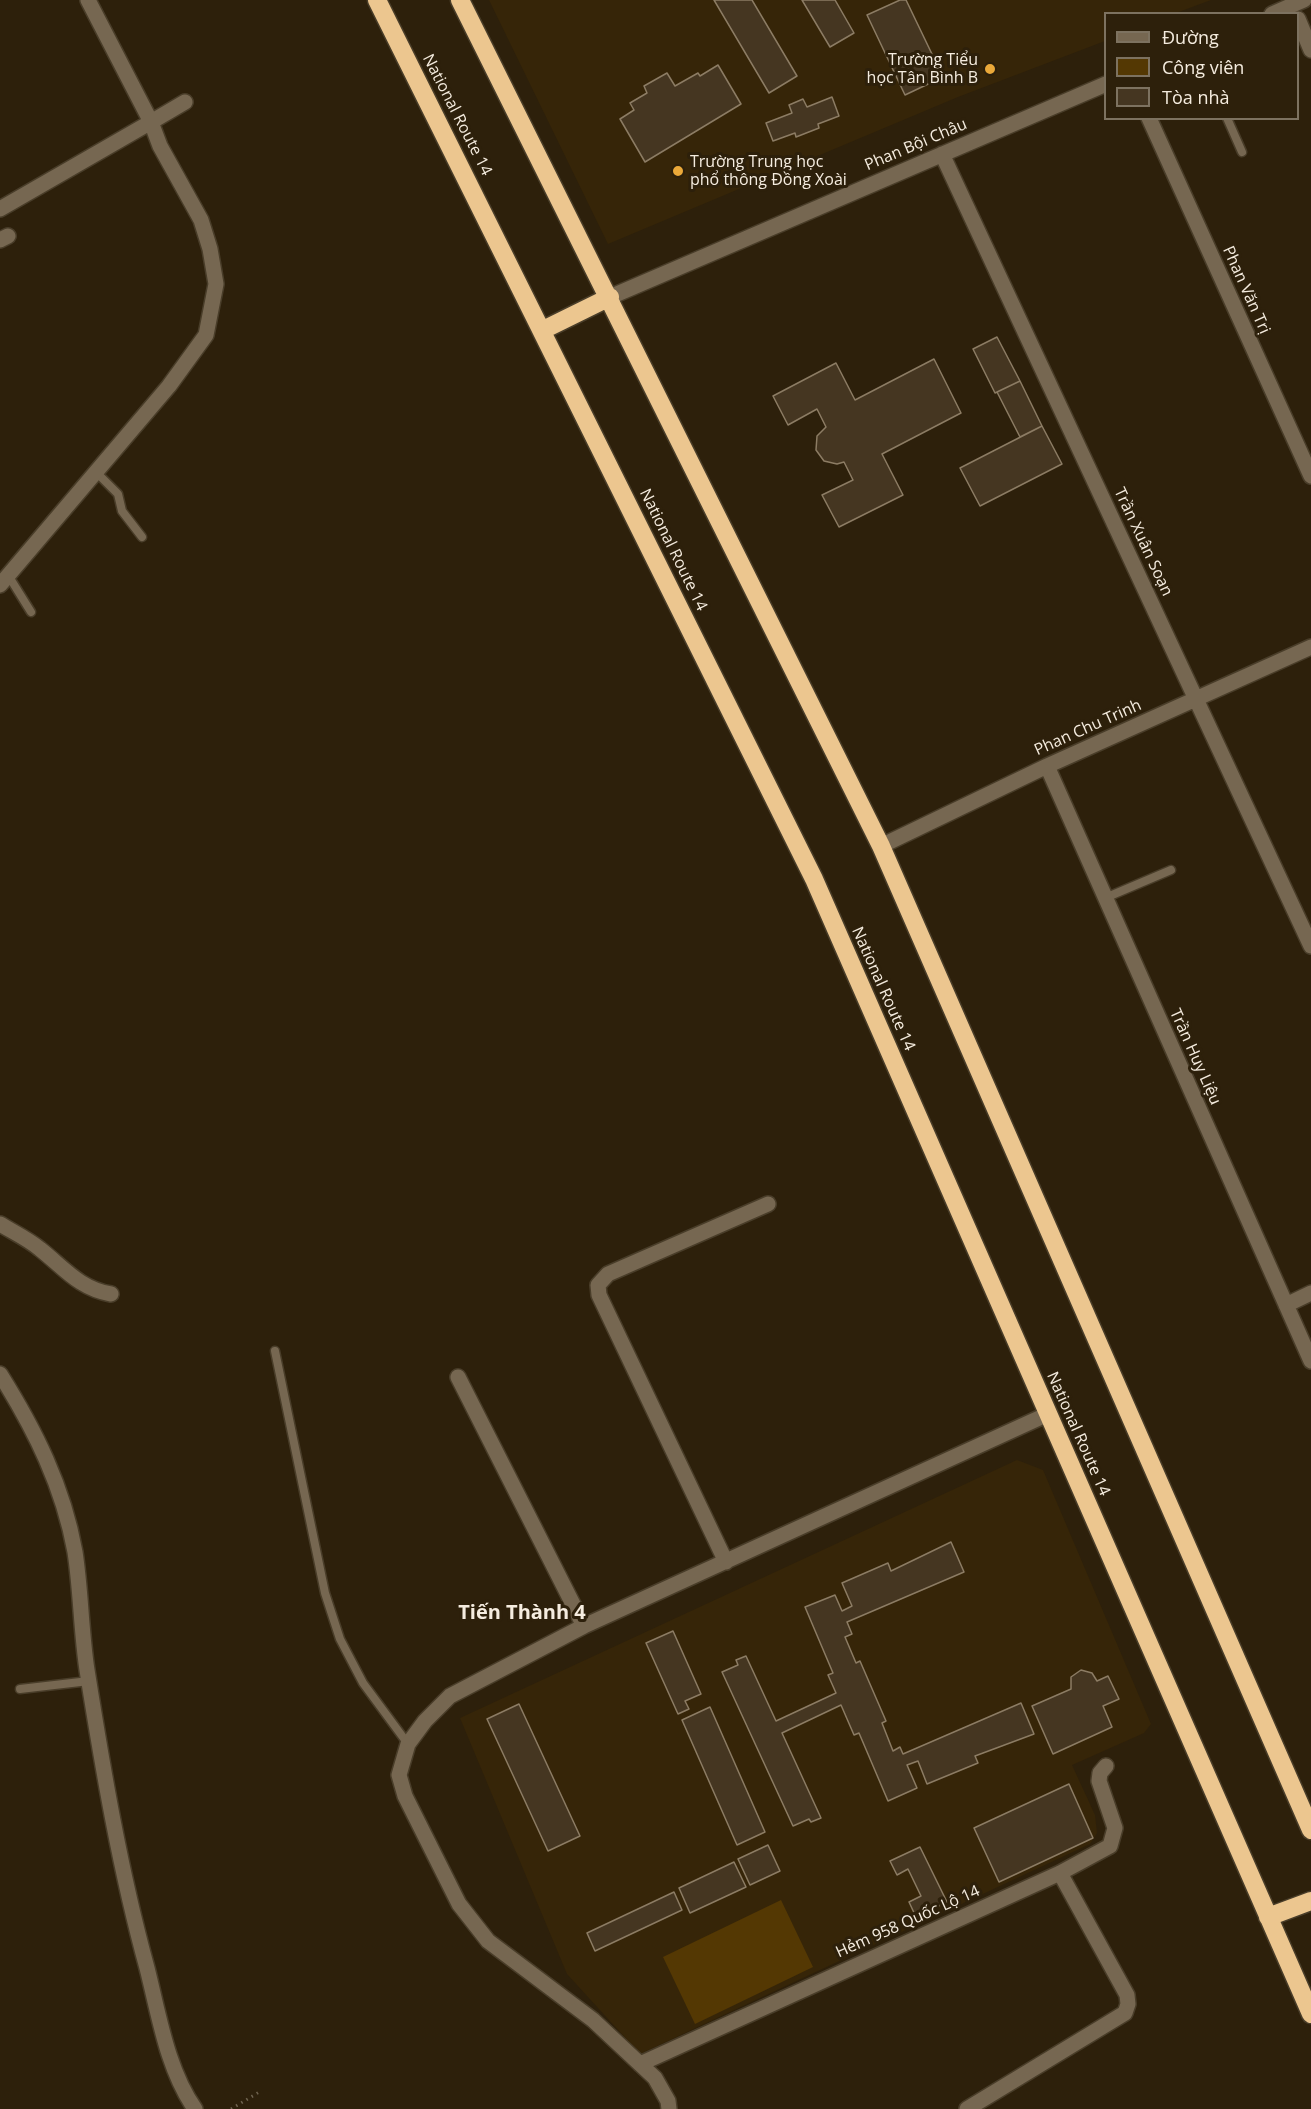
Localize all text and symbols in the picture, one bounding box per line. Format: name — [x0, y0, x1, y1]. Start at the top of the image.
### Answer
legend — [1104, 12, 1299, 120]
text: Đường — [1162, 25, 1219, 49]
place label: Trường Tiểu học Tân Bình B — [867, 50, 978, 88]
street label: National Route 14 — [418, 51, 496, 179]
text: Công viên — [1162, 55, 1244, 79]
marker: Trường Tiểu học Tân Bình B — [983, 62, 997, 76]
text: Tòa nhà — [1162, 85, 1230, 109]
street label: Phan Bội Châu — [862, 115, 970, 175]
place label: Trường Trung học phổ thông Đồng Xoài — [690, 152, 847, 190]
marker: Trường Trung học phổ thông Đồng Xoài — [671, 164, 685, 178]
street label: Phan Văn Trị — [1218, 243, 1274, 337]
street label: Trần Xuân Soạn — [1110, 485, 1176, 599]
street label: National Route 14 — [635, 486, 711, 614]
street label: Phan Chu Trinh — [1031, 696, 1145, 760]
street label: National Route 14 — [847, 924, 919, 1054]
street label: Trần Huy Liệu — [1165, 1006, 1225, 1108]
street label: National Route 14 — [1042, 1369, 1114, 1499]
district label: Tiến Thành 4 — [458, 1601, 586, 1625]
street label: Hẻm 958 Quốc Lộ 14 — [833, 1882, 983, 1962]

